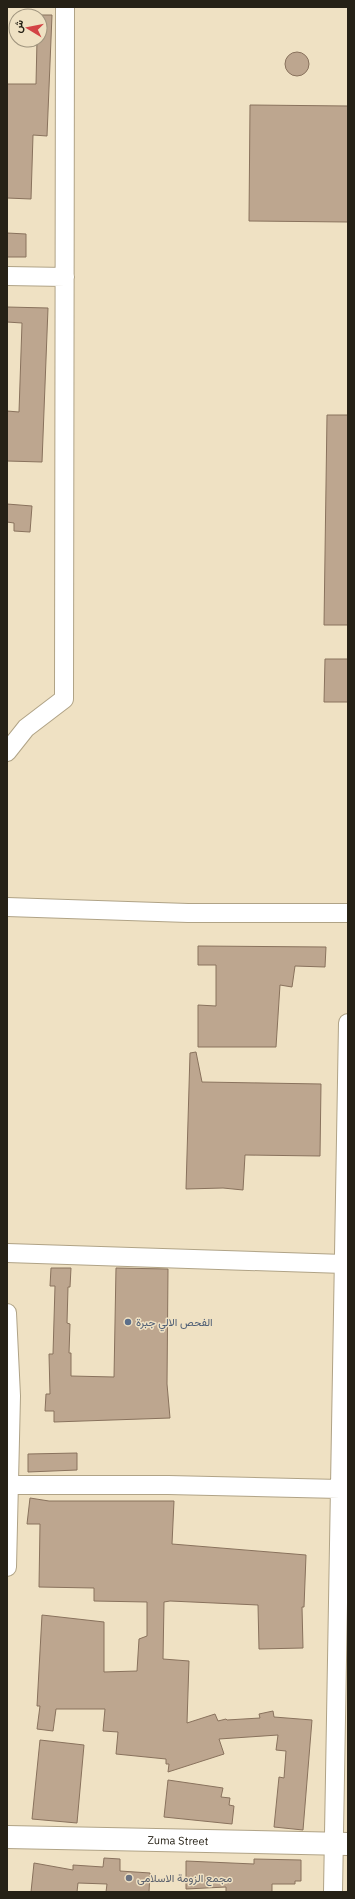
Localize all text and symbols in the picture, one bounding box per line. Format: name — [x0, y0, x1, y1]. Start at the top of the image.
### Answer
north arrow — [8, 8, 48, 48]
text: ش — [10, 19, 26, 34]
place label: الفحص الالي جبرة — [136, 1315, 213, 1332]
marker: الفحص الالي جبرة — [123, 1317, 133, 1327]
street label: Zuma Street — [147, 1833, 209, 1848]
place label: مجمع الزومة الاسلامى — [137, 1871, 232, 1886]
marker: مجمع الزومة الاسلامى — [124, 1873, 134, 1883]

